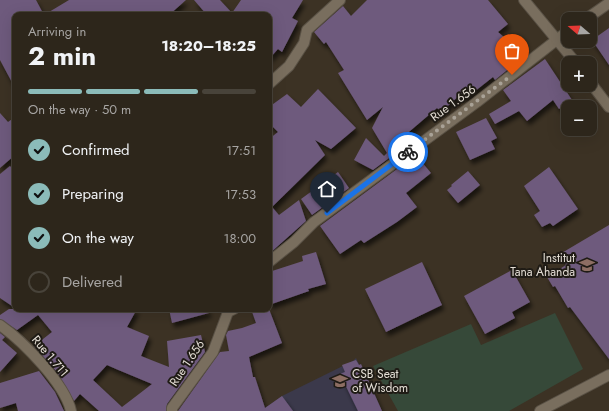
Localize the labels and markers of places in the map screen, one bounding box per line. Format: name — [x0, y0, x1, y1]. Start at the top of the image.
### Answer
pin — [495, 34, 529, 75]
pin — [310, 172, 344, 213]
place label: Institut Tana Ahanda — [510, 249, 575, 281]
school or university icon: Institut Tana Ahanda — [578, 256, 596, 274]
place label: CSB Seat of Wisdom — [352, 365, 408, 397]
school or university icon: CSB Seat of Wisdom — [331, 372, 349, 390]

